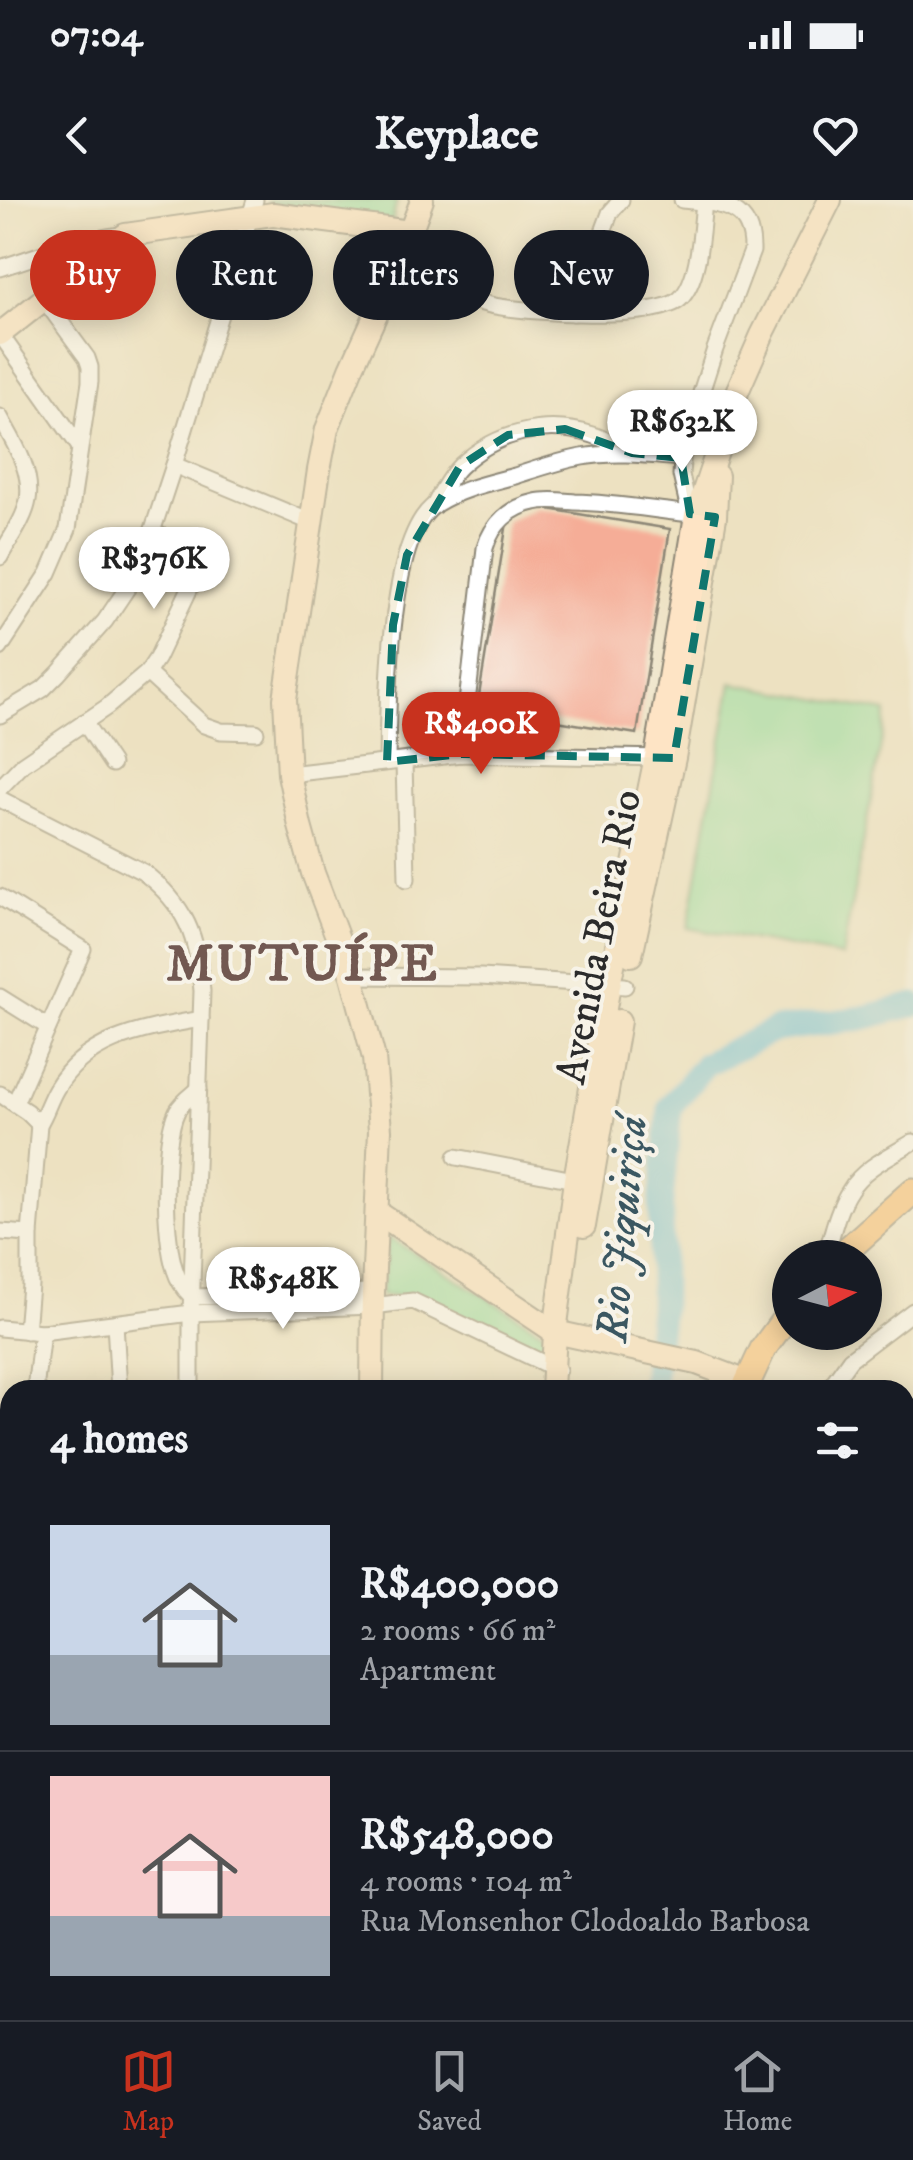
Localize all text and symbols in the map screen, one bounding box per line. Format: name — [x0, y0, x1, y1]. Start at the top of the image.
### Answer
text: 07:04 — [50, 11, 143, 59]
text: Keyplace — [374, 107, 539, 163]
icon: back — [50, 108, 105, 163]
icon: heart — [808, 108, 863, 163]
chip: Buy — [30, 230, 156, 320]
chip: Rent — [176, 230, 313, 320]
chip: Filters — [333, 230, 494, 320]
chip: New — [514, 230, 649, 320]
pin: R$632K — [601, 390, 763, 475]
text: R$632K — [629, 402, 735, 442]
pin: R$376K — [73, 527, 235, 612]
text: R$376K — [101, 539, 207, 579]
pin: R$400K — [400, 692, 562, 777]
text: R$400K — [424, 704, 538, 744]
street label: Avenida Beira Rio — [546, 785, 654, 1089]
district label: MUTUÍPE — [166, 932, 440, 998]
water label: Rio Jiquiriçá — [585, 1109, 661, 1345]
north arrow — [772, 1240, 882, 1350]
map controls — [772, 1240, 882, 1350]
pin: R$548K — [202, 1247, 364, 1332]
text: R$548K — [228, 1259, 338, 1299]
icon: filters — [810, 1413, 865, 1468]
text: 4 homes — [50, 1414, 188, 1466]
text: R$400,000 — [360, 1559, 559, 1611]
icon: home — [130, 1565, 250, 1685]
text: 2 rooms · 66 m² — [360, 1611, 555, 1651]
text: Apartment — [360, 1651, 496, 1691]
text: R$548,000 — [360, 1810, 554, 1862]
icon: home — [130, 1816, 250, 1936]
text: 4 rooms · 104 m² — [360, 1862, 572, 1902]
text: Rua Monsenhor Clodoaldo Barbosa — [360, 1902, 810, 1942]
tab: Map — [121, 2044, 176, 2139]
tab: Saved — [417, 2044, 482, 2139]
tab: Home — [723, 2044, 792, 2139]

